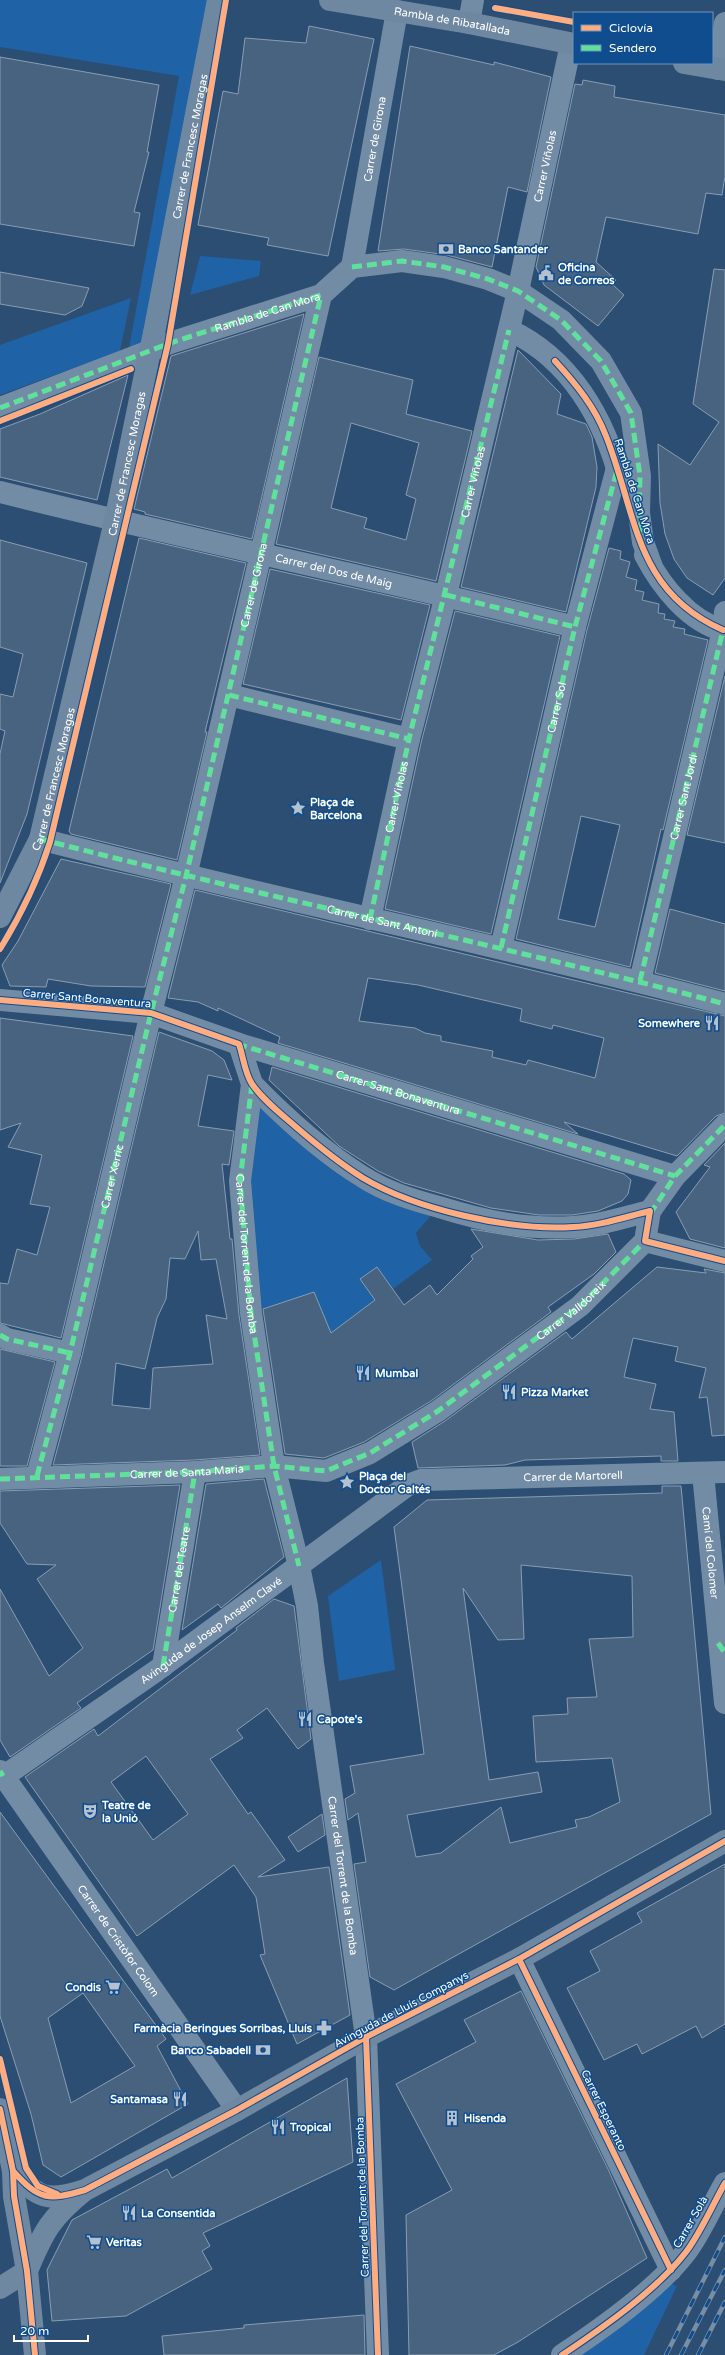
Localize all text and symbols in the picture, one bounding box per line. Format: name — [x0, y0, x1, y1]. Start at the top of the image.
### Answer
street label: Rambla de Ribatallada — [393, 5, 511, 38]
legend — [573, 12, 713, 64]
text: Ciclovía — [609, 21, 653, 35]
text: Sendero — [609, 41, 657, 55]
street label: Carrer de Francesc Moragas — [170, 73, 211, 220]
street label: Carrer de Girona — [361, 95, 389, 183]
street label: Carrer Viñolas — [531, 129, 559, 203]
bank icon: Banco Santander — [437, 240, 455, 258]
place label: Banco Santander — [458, 243, 549, 256]
place label: Oficina de Correos — [558, 261, 615, 287]
public building icon: Oficina de Correos — [537, 264, 555, 282]
street label: Rambla de Can Mora — [213, 290, 322, 335]
street label: Carrer de Francesc Moragas — [106, 390, 148, 537]
street label: Rambla de Can Mora — [611, 437, 658, 545]
street label: Carrer Viñolas — [458, 445, 488, 519]
street label: Carrer de Girona — [238, 542, 270, 629]
street label: Carrer del Dos de Maig — [274, 551, 394, 591]
street label: Carrer Sol — [545, 681, 569, 734]
street label: Carrer de Francesc Moragas — [29, 706, 78, 853]
street label: Carrer Sant Jordi — [668, 753, 700, 841]
street label: Carrer Viñolas — [383, 760, 411, 834]
place label: Plaça de Barcelona — [310, 796, 362, 822]
place icon: Plaça de Barcelona — [289, 799, 307, 817]
street label: Carrer de Sant Antoni — [326, 903, 439, 941]
street label: Carrer Sant Bonaventura — [22, 986, 152, 1011]
restaurant icon: Somewhere — [703, 1014, 721, 1032]
place label: Somewhere — [638, 1017, 701, 1030]
street label: Carrer Sant Bonaventura — [334, 1068, 462, 1118]
street label: Carrer Xerric — [99, 1143, 127, 1210]
street label: Carrer del Torrent de la Bomba — [233, 1173, 260, 1335]
street label: Carrer Valldoreix — [534, 1278, 609, 1343]
restaurant icon: Mumbal — [354, 1364, 372, 1382]
place label: Mumbal — [375, 1367, 418, 1380]
restaurant icon: Pizza Market — [500, 1383, 518, 1401]
place label: Pizza Market — [521, 1386, 589, 1399]
street label: Carrer de Santa Maria — [130, 1462, 244, 1481]
street label: Carrer de Martorell — [523, 1469, 623, 1484]
place label: Plaça del Doctor Galtés — [359, 1470, 431, 1496]
place icon: Plaça del Doctor Galtés — [338, 1473, 356, 1491]
street label: Camí del Colomer — [699, 1506, 721, 1600]
street label: Carrer del Teatre — [166, 1525, 193, 1613]
street label: Avinguda de Josep Anselm Clavé — [138, 1574, 285, 1687]
restaurant icon: Capote's — [296, 1710, 314, 1728]
place label: Capote's — [317, 1713, 363, 1727]
street label: Carrer del Torrent de la Bomba — [325, 1795, 360, 1956]
place label: Teatre de la Unió — [101, 1799, 152, 1825]
theatre icon: Teatre de la Unió — [81, 1802, 99, 1820]
street label: Carrer de Cristòfor Colom — [75, 1883, 162, 1999]
street label: Avinguda de Lluís Companys — [332, 1968, 471, 2051]
supermarket icon: Condis — [104, 1978, 122, 1996]
place label: Condis — [65, 1981, 102, 1994]
pharmacy icon: Farmàcia Beringues Sorribas, Lluís — [315, 2019, 333, 2037]
place label: Farmàcia Beringues Sorribas, Lluís — [134, 2022, 313, 2036]
bank icon: Banco Sabadell — [254, 2041, 272, 2059]
place label: Banco Sabadell — [170, 2044, 251, 2057]
street label: Carrer Esperanto — [578, 2068, 629, 2153]
restaurant icon: Santamasa — [171, 2090, 189, 2108]
place label: Santamasa — [110, 2093, 168, 2106]
building icon: Hisenda — [443, 2109, 461, 2127]
place label: Hisenda — [464, 2112, 506, 2125]
street label: Carrer del Torrent de la Bomba — [353, 2117, 372, 2277]
restaurant icon: Tropical — [269, 2118, 287, 2136]
place label: Tropical — [289, 2121, 331, 2135]
street label: Carrer Solà — [670, 2194, 711, 2251]
restaurant icon: La Consentida — [120, 2204, 138, 2222]
place label: La Consentida — [141, 2207, 215, 2220]
supermarket icon: Veritas — [85, 2233, 103, 2251]
place label: Veritas — [106, 2236, 143, 2249]
scale bar — [14, 2317, 88, 2343]
text: 20 m — [20, 2324, 49, 2338]

